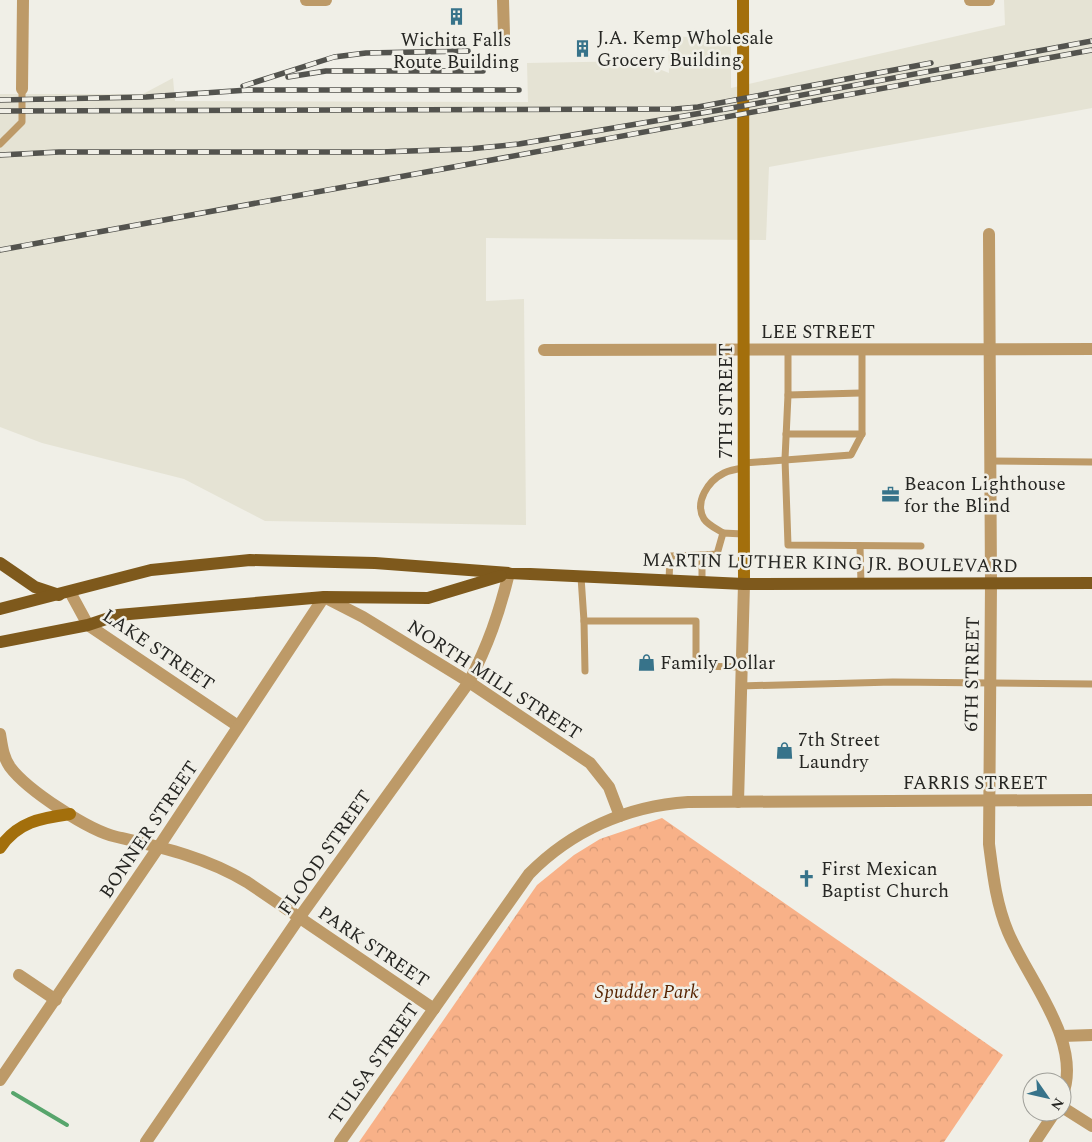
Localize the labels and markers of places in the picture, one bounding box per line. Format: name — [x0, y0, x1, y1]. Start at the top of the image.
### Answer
building icon: Wichita Falls Route Building — [446, 6, 466, 26]
place label: J.A. Kemp Wholesale Grocery Building — [597, 24, 773, 75]
place label: Wichita Falls Route Building — [393, 26, 519, 77]
building icon: J.A. Kemp Wholesale Grocery Building — [573, 38, 593, 58]
place label: Beacon Lighthouse for the Blind — [904, 470, 1066, 521]
office icon: Beacon Lighthouse for the Blind — [880, 484, 900, 504]
place label: Family Dollar — [660, 649, 776, 678]
shop icon: Family Dollar — [636, 652, 656, 672]
place label: 7th Street Laundry — [798, 726, 880, 777]
shop icon: 7th Street Laundry — [774, 740, 794, 760]
place label: First Mexican Baptist Church — [821, 855, 949, 906]
church icon: First Mexican Baptist Church — [797, 869, 817, 889]

